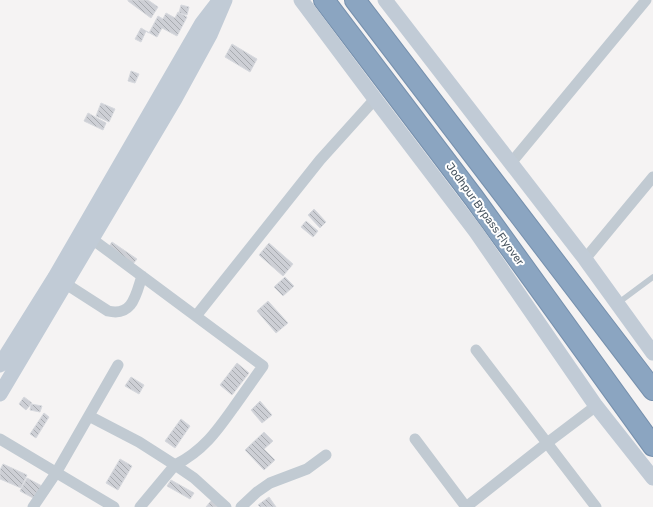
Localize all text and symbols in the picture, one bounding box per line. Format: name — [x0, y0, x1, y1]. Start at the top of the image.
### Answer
street label: Jodhpur Bypass Flyover — [443, 160, 527, 268]

